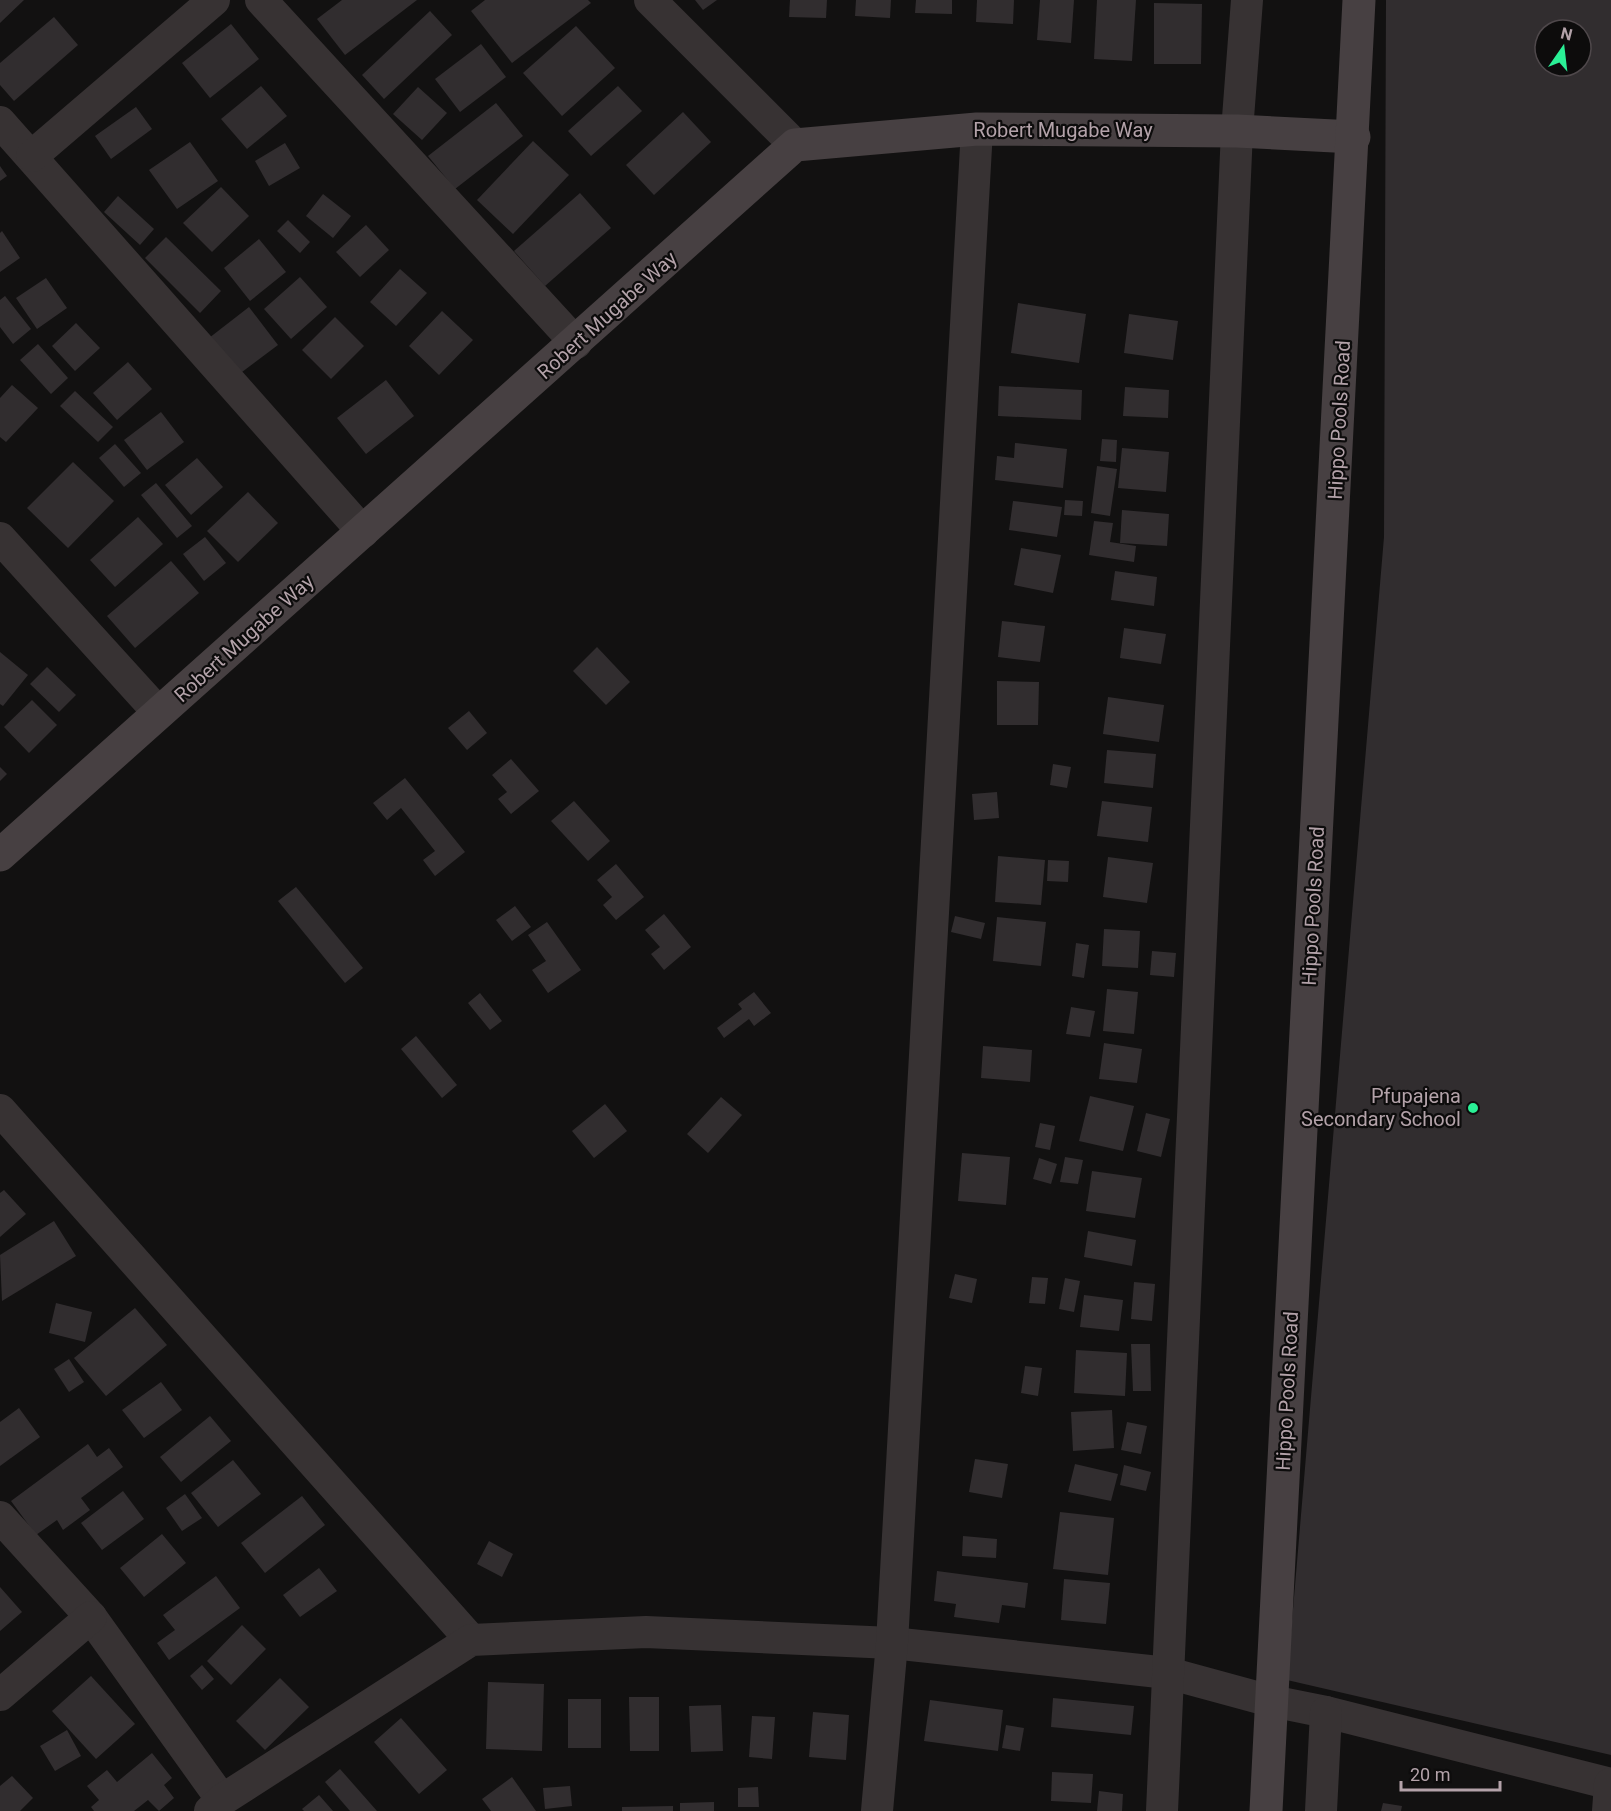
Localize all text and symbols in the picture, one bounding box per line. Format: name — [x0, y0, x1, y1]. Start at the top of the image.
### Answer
north arrow — [1533, 18, 1593, 78]
text: N — [1559, 23, 1574, 45]
street label: Robert Mugabe Way — [973, 118, 1153, 142]
street label: Robert Mugabe Way — [532, 246, 682, 384]
street label: Hippo Pools Road — [1323, 340, 1355, 500]
street label: Robert Mugabe Way — [169, 569, 319, 707]
street label: Hippo Pools Road — [1297, 826, 1329, 986]
place label: Pfupajena Secondary School — [1301, 1084, 1461, 1131]
marker: Pfupajena Secondary School — [1466, 1101, 1480, 1115]
street label: Hippo Pools Road — [1271, 1311, 1303, 1471]
scale bar — [1401, 1754, 1500, 1792]
text: 20 m — [1410, 1764, 1450, 1785]

